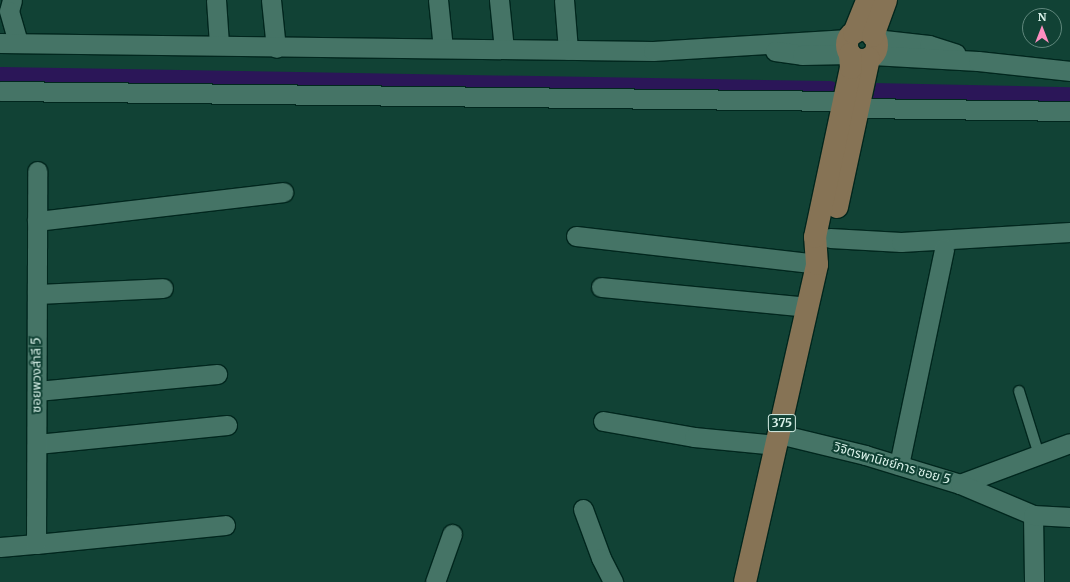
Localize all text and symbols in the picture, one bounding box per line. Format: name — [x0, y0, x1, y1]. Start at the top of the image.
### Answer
north arrow — [1022, 8, 1062, 48]
text: N — [1038, 10, 1046, 24]
street label: ซอยพวงสำลี 5 — [29, 337, 45, 413]
road number: 375 — [767, 413, 797, 433]
street label: วิจิตรพานิชย์การ ซอย 5 — [832, 440, 952, 488]

